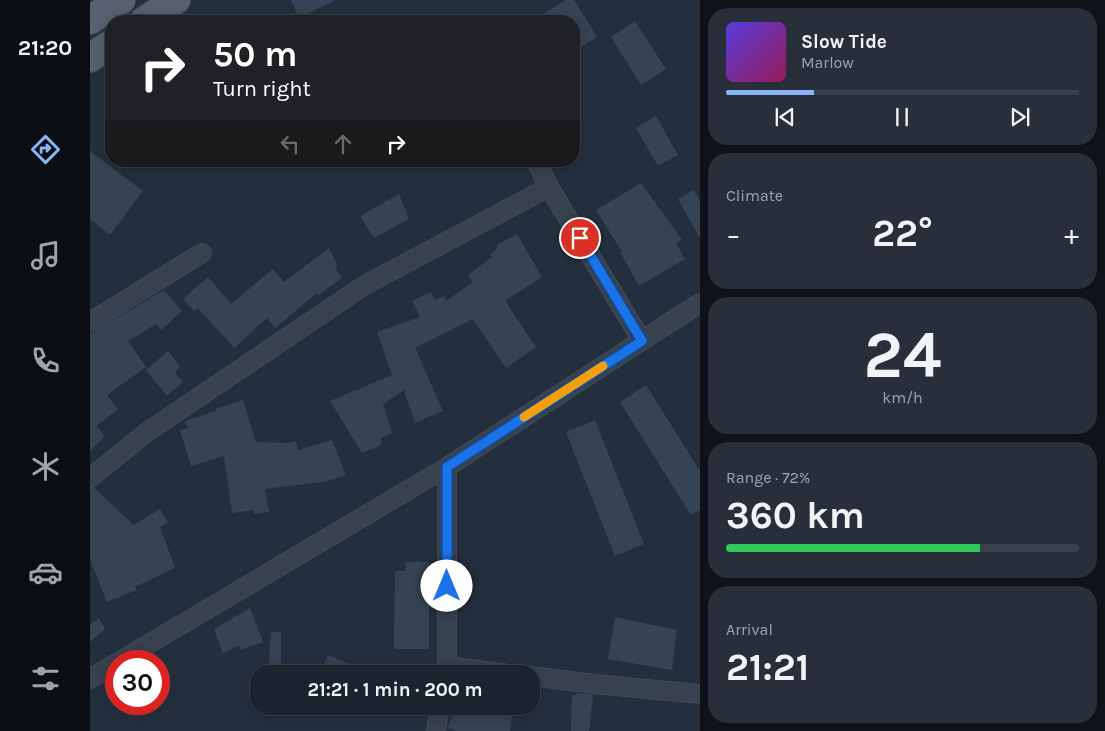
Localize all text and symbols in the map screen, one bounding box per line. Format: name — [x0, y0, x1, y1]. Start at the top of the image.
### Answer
text: Slow Tide — [801, 31, 887, 53]
text: 50 m — [213, 34, 298, 75]
text: 21:20 — [18, 35, 72, 61]
icon: right — [130, 35, 195, 100]
text: Marlow — [801, 53, 854, 72]
text: Turn right — [213, 76, 311, 102]
icon: previous — [771, 103, 799, 131]
icon: pause — [888, 103, 916, 131]
icon: next — [1006, 103, 1034, 131]
icon: left — [276, 130, 304, 158]
icon: ahead — [329, 130, 357, 158]
icon: right — [382, 130, 410, 158]
icon: directions — [28, 132, 63, 167]
text: Climate — [726, 186, 783, 205]
text: 22° — [872, 211, 933, 256]
pin — [559, 217, 601, 259]
text: − — [726, 218, 741, 251]
text: + — [1064, 218, 1079, 251]
icon: arrive — [566, 224, 594, 252]
icon: music — [28, 238, 63, 273]
text: 24 — [863, 317, 942, 393]
icon: phone — [28, 343, 63, 378]
text: km/h — [882, 388, 923, 407]
icon: climate — [28, 449, 63, 484]
text: Range · 72% — [726, 468, 810, 487]
text: 360 km — [726, 493, 865, 538]
icon: car — [28, 555, 63, 590]
position arrow — [420, 559, 472, 611]
text: Arrival — [726, 620, 773, 639]
text: 21:21 — [726, 645, 809, 690]
speed limit sign: 30 — [105, 650, 170, 715]
icon: filters — [28, 661, 63, 696]
text: 21:21 · 1 min · 200 m — [307, 679, 483, 701]

